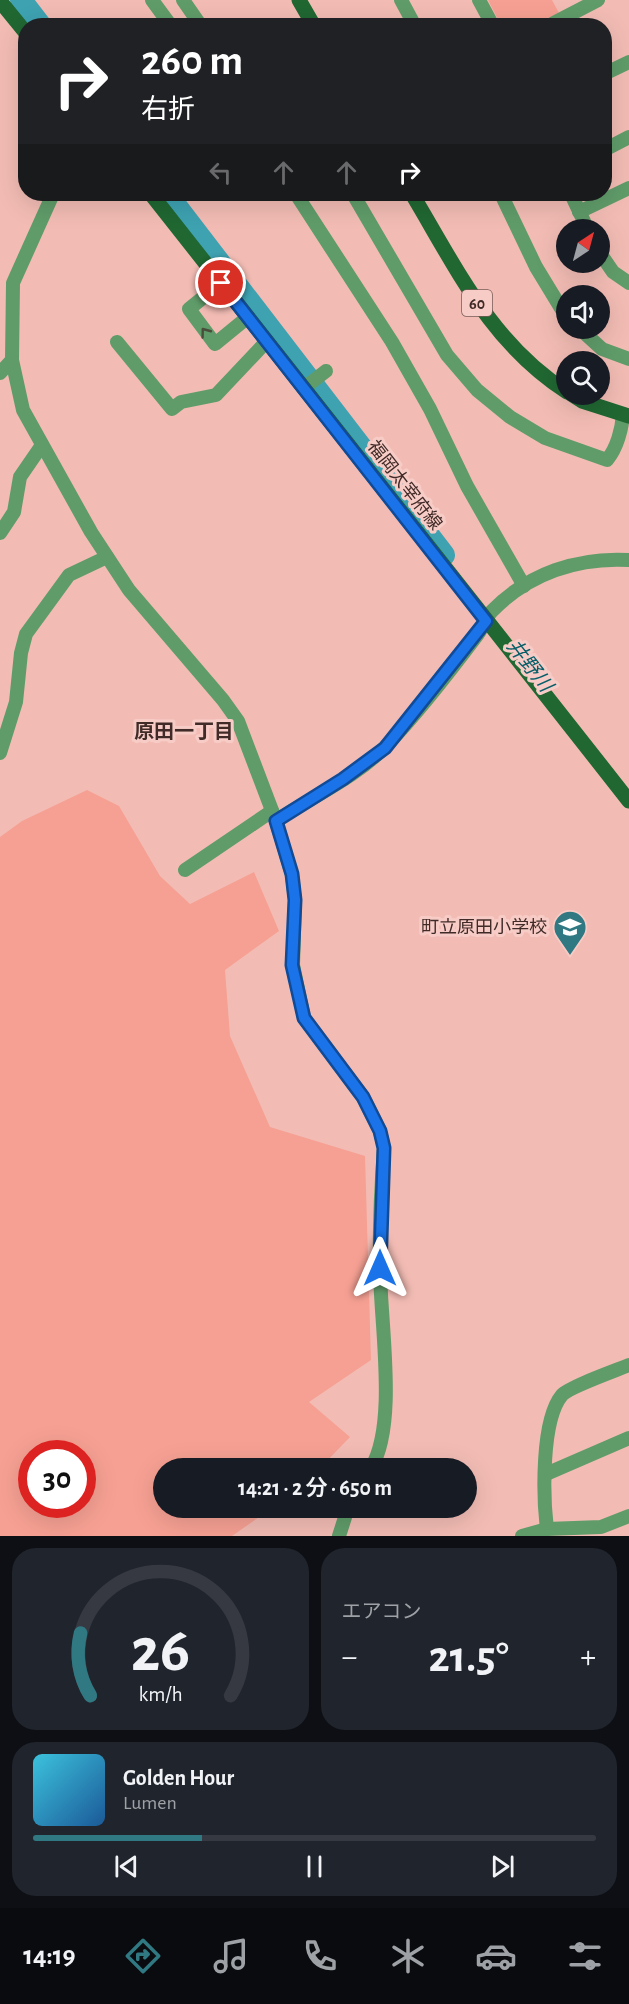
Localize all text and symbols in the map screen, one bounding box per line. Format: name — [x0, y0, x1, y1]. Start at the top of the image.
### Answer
text: 260 m — [141, 40, 243, 82]
icon: right — [42, 42, 120, 120]
text: 右折 — [141, 96, 195, 123]
icon: left — [204, 156, 237, 189]
icon: ahead — [267, 156, 300, 189]
icon: ahead — [330, 156, 363, 189]
icon: right — [393, 156, 426, 189]
north arrow — [556, 219, 610, 273]
map controls — [556, 219, 610, 405]
pin — [195, 257, 246, 308]
icon: arrive — [204, 266, 237, 299]
button: sound — [556, 285, 610, 339]
road number: 60 — [462, 290, 492, 316]
one-way arrow — [202, 327, 213, 338]
button: search — [556, 351, 610, 405]
street label: 福岡太宰府線 — [364, 436, 446, 534]
water label: 井野川 — [503, 635, 558, 697]
district label: 原田一丁目 — [134, 722, 234, 742]
school or university icon: 町立原田小学校 — [552, 909, 588, 956]
place label: 町立原田小学校 — [421, 917, 547, 937]
position arrow — [348, 1236, 412, 1300]
speed limit sign: 30 — [18, 1440, 96, 1518]
text: 14:21 · 2 分 · 650 m — [238, 1477, 392, 1499]
text: エアコン — [342, 1602, 422, 1622]
text: 26 — [130, 1620, 190, 1682]
text: 21.5° — [429, 1635, 509, 1680]
text: − — [342, 1641, 357, 1674]
text: + — [580, 1641, 596, 1674]
text: km/h — [138, 1684, 182, 1705]
text: Golden Hour — [123, 1767, 234, 1789]
text: Lumen — [123, 1793, 177, 1813]
icon: previous — [110, 1850, 143, 1883]
icon: pause — [298, 1850, 331, 1883]
icon: next — [486, 1850, 519, 1883]
icon: directions — [122, 1935, 164, 1977]
icon: music — [210, 1935, 252, 1977]
icon: phone — [299, 1935, 341, 1977]
icon: climate — [387, 1935, 429, 1977]
icon: car — [475, 1935, 517, 1977]
icon: filters — [564, 1935, 606, 1977]
text: 14:19 — [23, 1942, 75, 1969]

